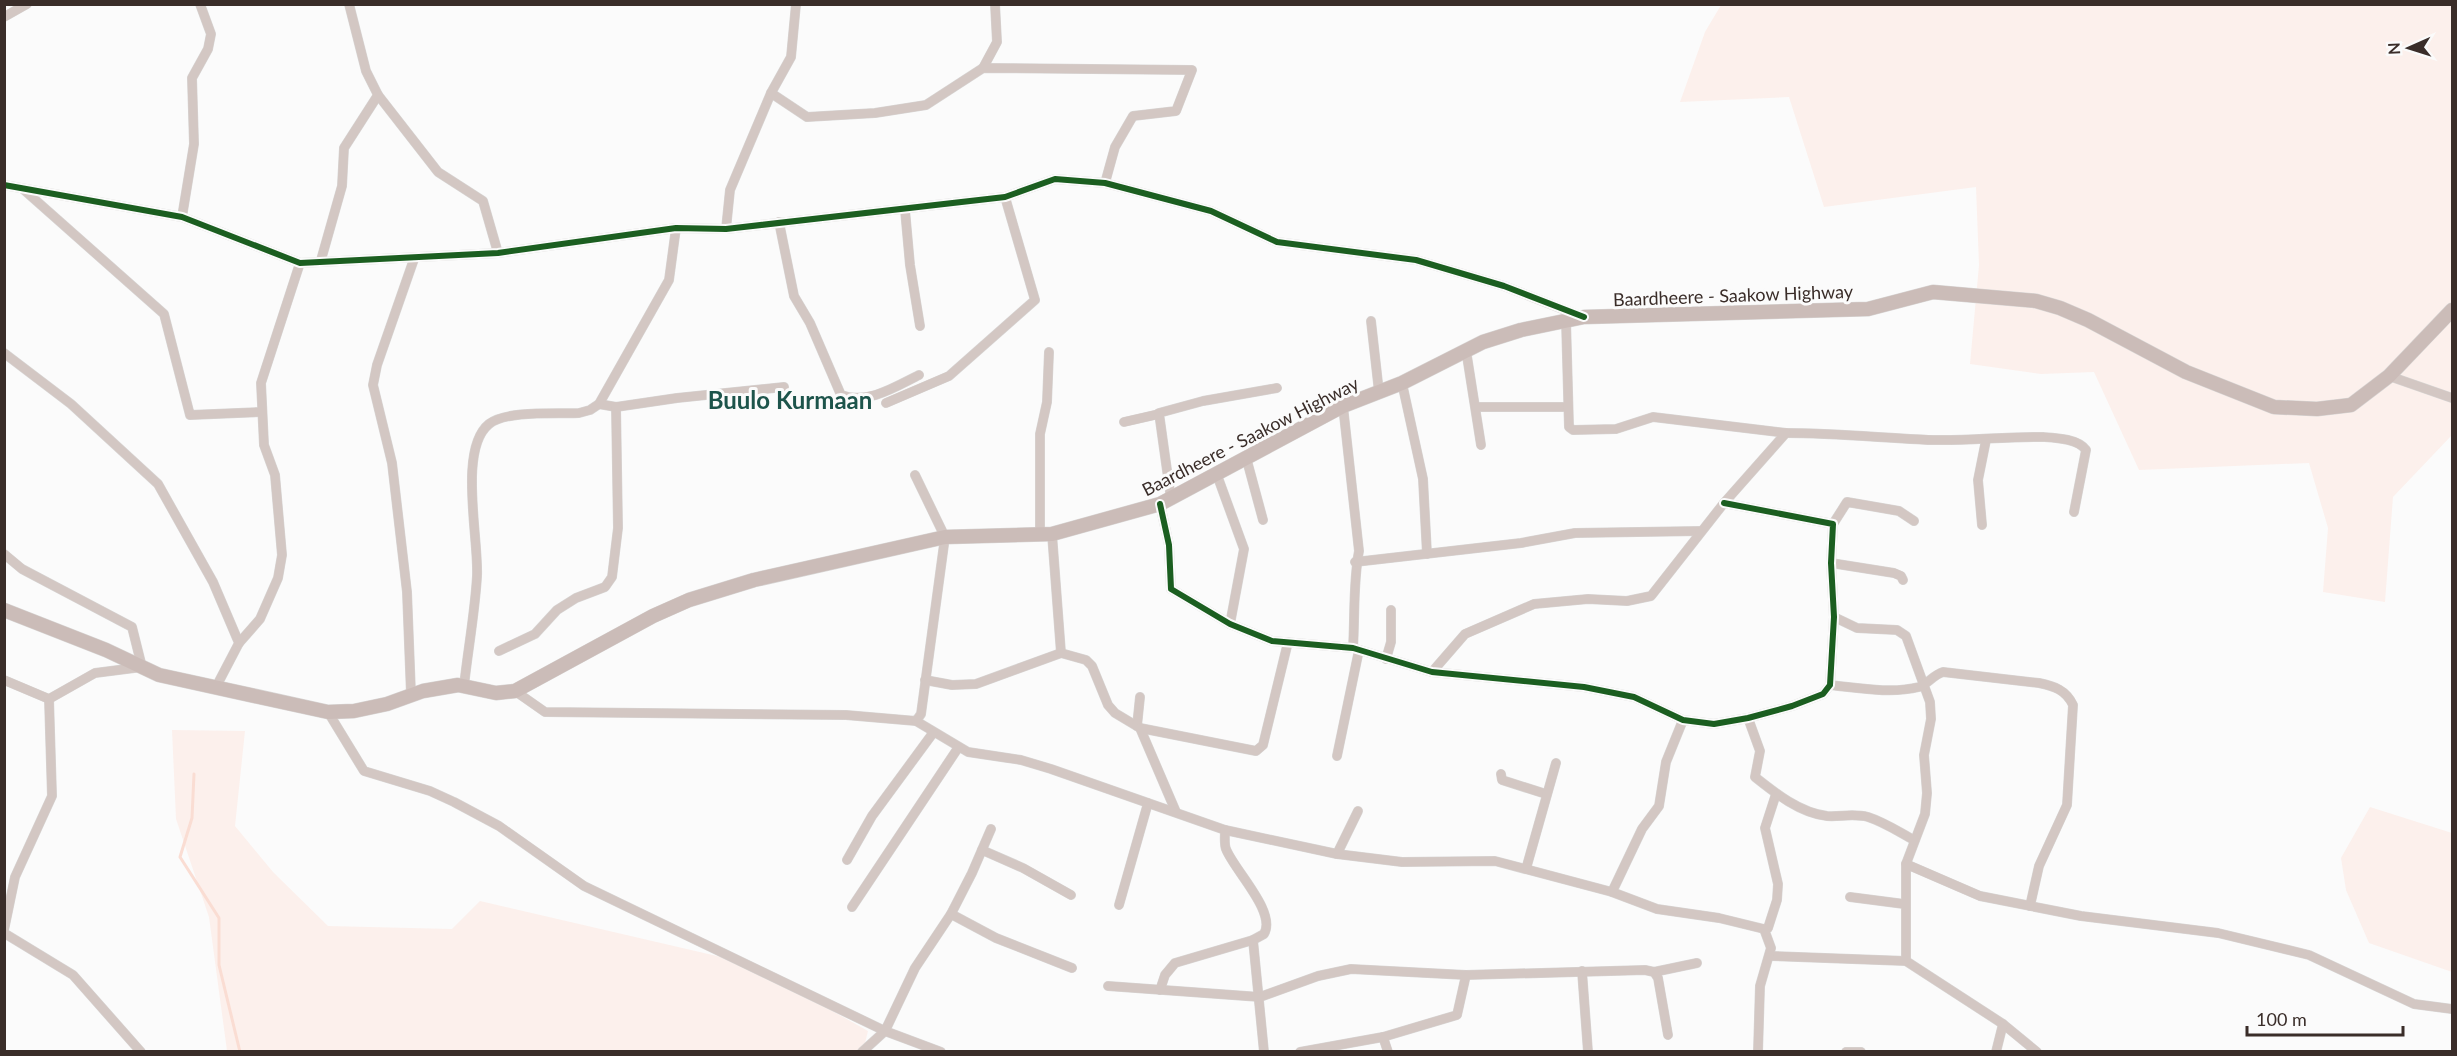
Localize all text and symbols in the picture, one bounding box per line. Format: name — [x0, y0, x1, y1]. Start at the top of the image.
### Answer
north arrow — [2379, 18, 2439, 78]
text: N — [2384, 42, 2403, 55]
street label: Baardheere - Saakow Highway — [1613, 280, 1854, 310]
street label: Baardheere - Saakow Highway — [1138, 371, 1363, 500]
district label: Buulo Kurmaan — [708, 385, 872, 414]
scale bar — [2247, 999, 2403, 1037]
text: 100 m — [2256, 1008, 2307, 1030]

